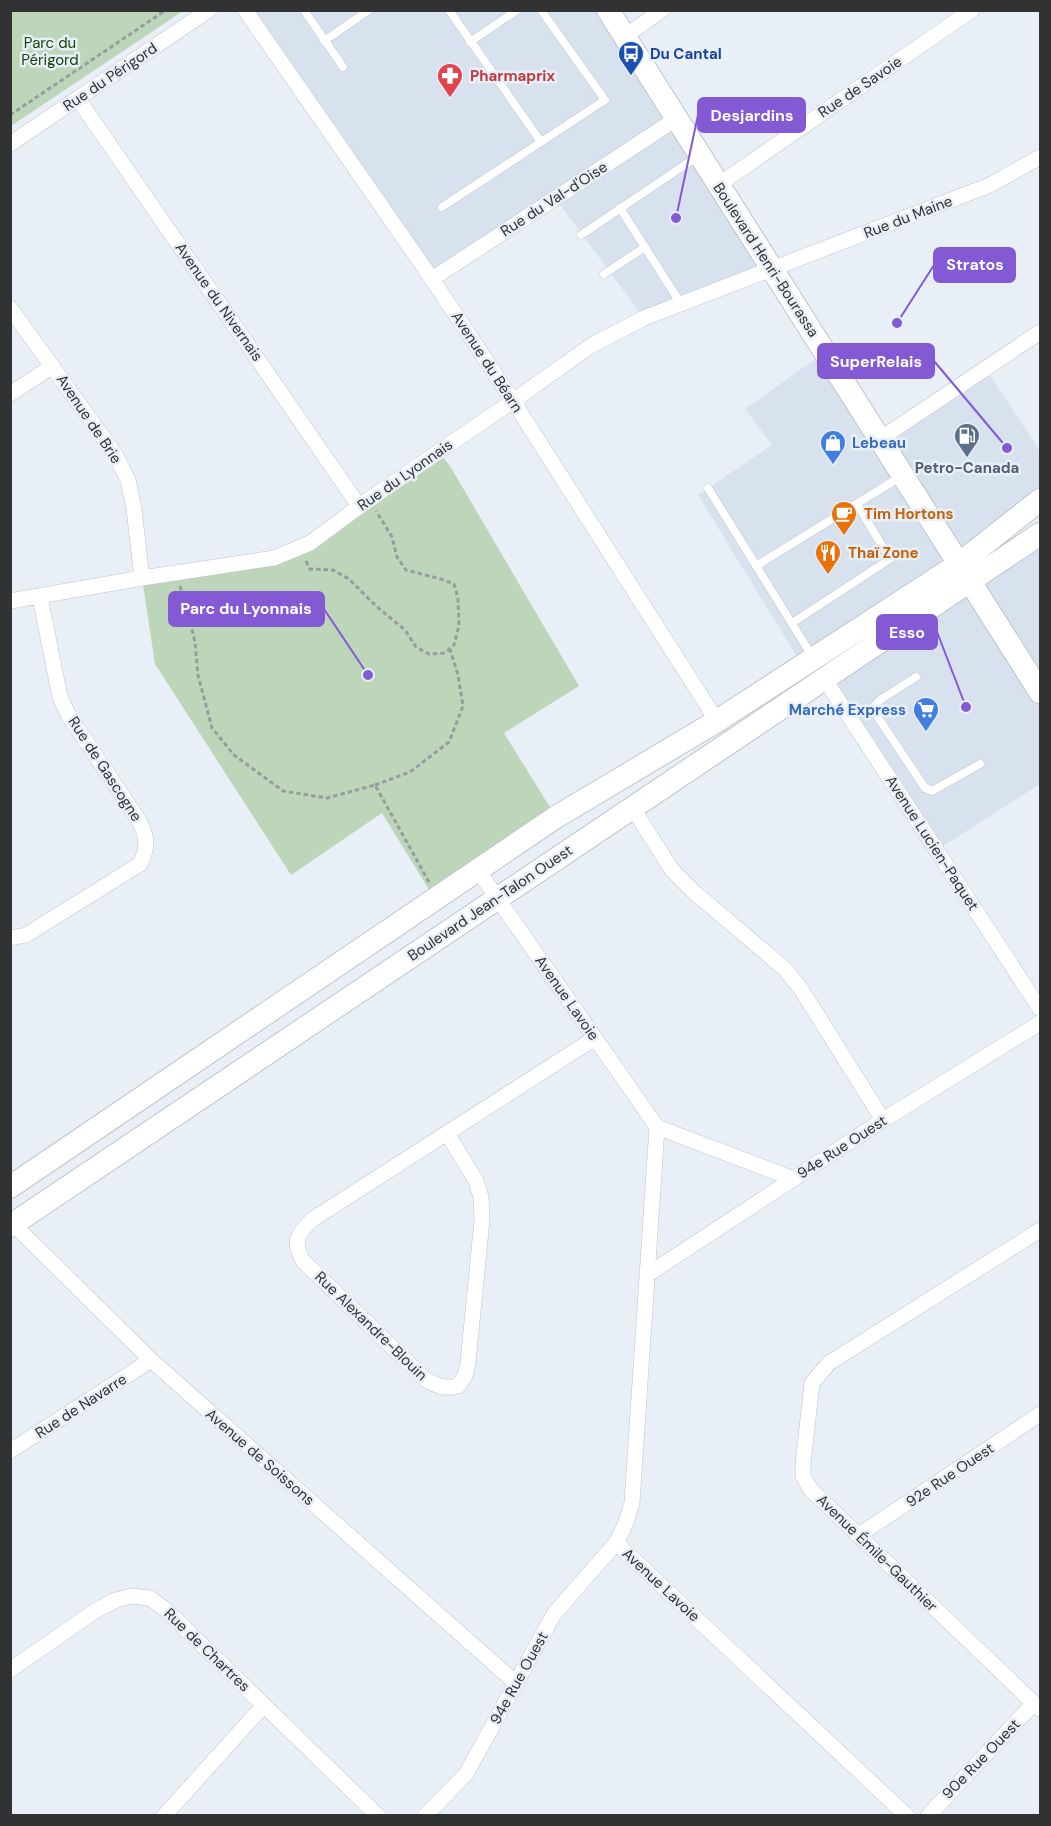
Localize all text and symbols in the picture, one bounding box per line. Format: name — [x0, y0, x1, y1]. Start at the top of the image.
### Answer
park label: Parc du Périgord — [21, 33, 79, 70]
street label: Rue du Périgord — [59, 38, 161, 116]
bus stop icon: Du Cantal — [616, 39, 646, 77]
place label: Du Cantal — [650, 44, 722, 64]
street label: Rue de Savoie — [814, 52, 906, 122]
pharmacy icon: Pharmaprix — [435, 61, 465, 99]
place label: Pharmaprix — [470, 66, 555, 86]
callout: Desjardins — [698, 98, 805, 132]
text: Desjardins — [711, 105, 793, 126]
street label: Rue du Val-d'Oise — [497, 157, 611, 241]
street label: Boulevard Henri-Bourassa — [708, 179, 824, 341]
street label: Rue du Maine — [861, 191, 955, 243]
street label: Avenue du Nivernais — [171, 239, 267, 365]
callout: Stratos — [934, 248, 1015, 282]
text: Stratos — [946, 254, 1004, 275]
street label: Avenue du Béarn — [447, 308, 527, 416]
callout: SuperRelais — [818, 344, 934, 378]
text: SuperRelais — [830, 351, 922, 372]
street label: Avenue de Brie — [52, 370, 126, 468]
fuel station icon: Petro-Canada — [952, 421, 982, 459]
shop icon: Lebeau — [818, 428, 848, 466]
place label: Lebeau — [852, 433, 906, 453]
street label: Rue du Lyonnais — [353, 435, 457, 515]
place label: Petro-Canada — [915, 458, 1019, 478]
cafe icon: Tim Hortons — [829, 499, 859, 537]
place label: Tim Hortons — [864, 504, 953, 524]
restaurant icon: Thaï Zone — [813, 538, 843, 576]
place label: Thaï Zone — [848, 543, 919, 563]
callout: Parc du Lyonnais — [169, 592, 324, 626]
text: Parc du Lyonnais — [180, 598, 312, 619]
callout: Esso — [877, 615, 937, 649]
text: Esso — [889, 622, 925, 643]
supermarket icon: Marché Express — [911, 695, 941, 733]
place label: Marché Express — [789, 700, 906, 720]
street label: Rue de Gascogne — [63, 713, 147, 825]
street label: Avenue Lucien-Paquet — [881, 771, 983, 915]
street label: Boulevard Jean-Talon Ouest — [404, 840, 576, 966]
street label: Avenue Lavoie — [530, 952, 604, 1044]
street label: 94e Rue Ouest — [793, 1111, 891, 1183]
street label: Rue Alexandre-Blouin — [310, 1267, 432, 1385]
street label: Rue de Navarre — [31, 1369, 131, 1443]
street label: Avenue de Soissons — [201, 1404, 319, 1510]
street label: 92e Rue Ouest — [902, 1438, 998, 1512]
street label: Avenue Émile-Gauthier — [812, 1490, 942, 1616]
street label: Avenue Lavoie — [618, 1544, 704, 1626]
street label: Rue de Chartres — [160, 1604, 254, 1696]
street label: 94e Rue Ouest — [485, 1628, 553, 1728]
street label: 90e Rue Ouest — [938, 1715, 1024, 1803]

